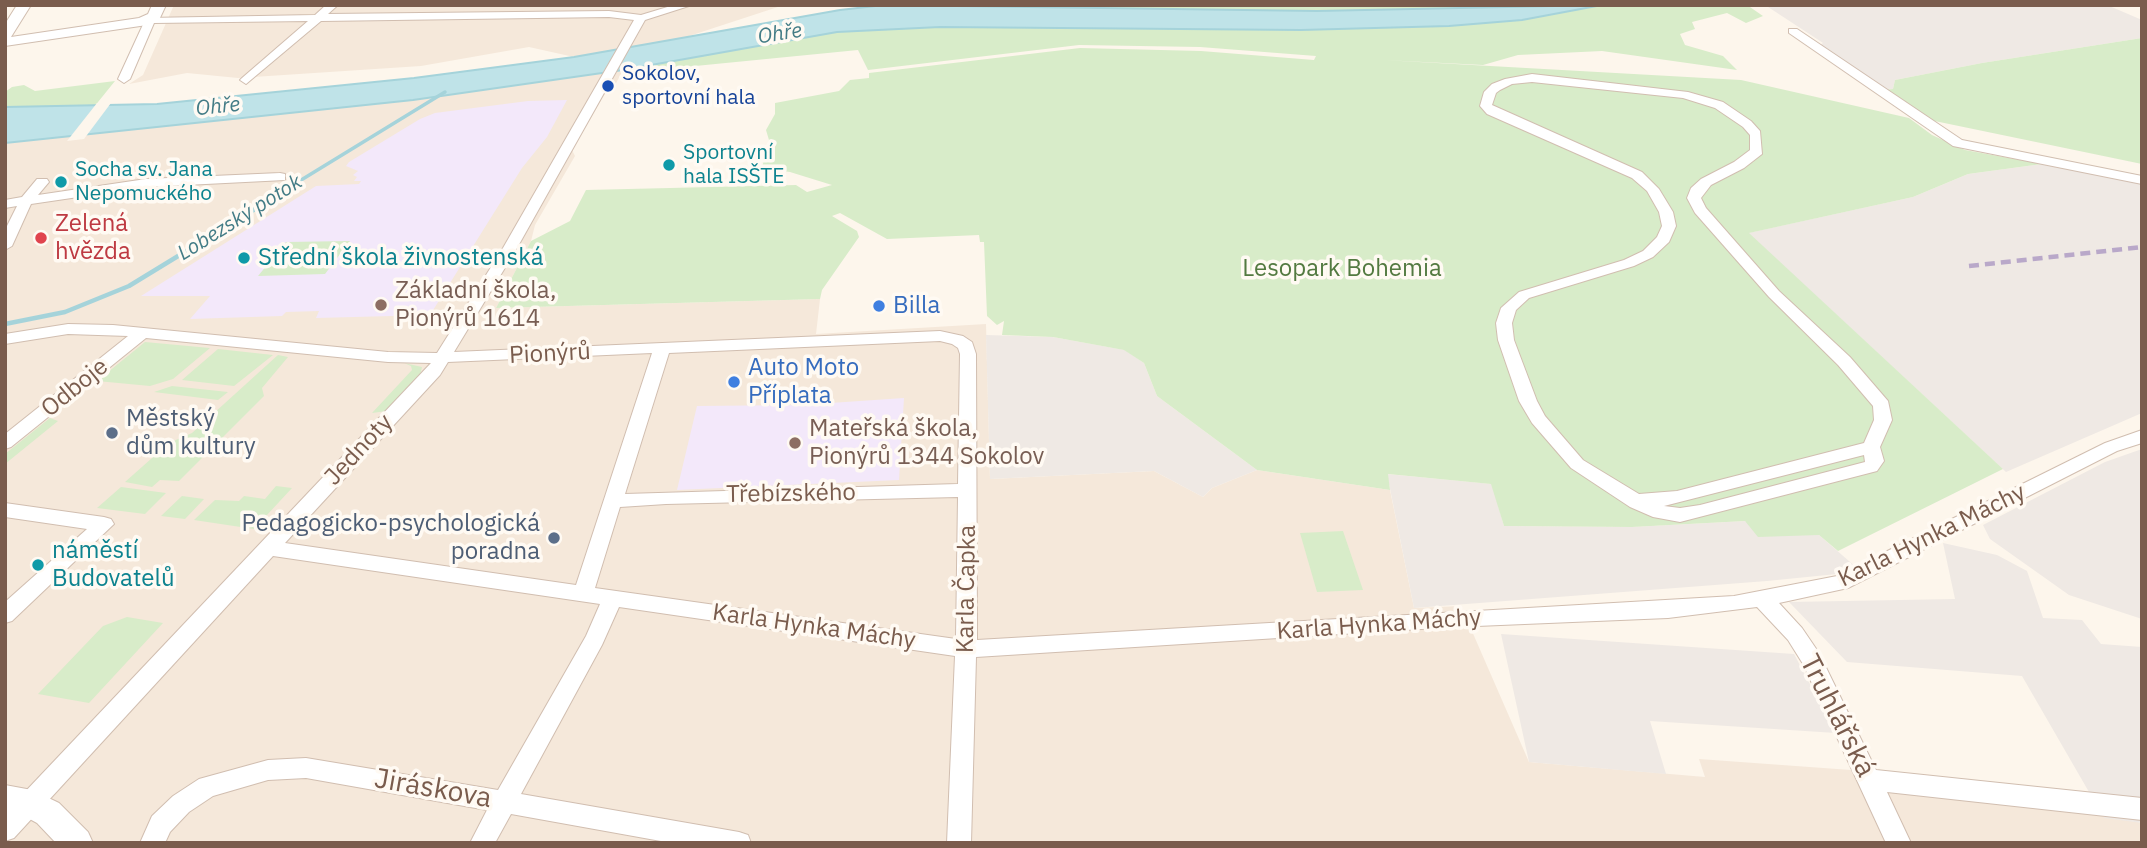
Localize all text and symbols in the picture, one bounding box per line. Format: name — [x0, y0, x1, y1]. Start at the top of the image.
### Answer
water label: Ohře — [756, 18, 804, 50]
place label: Sokolov, sportovní hala — [622, 61, 755, 111]
marker: Sokolov, sportovní hala — [600, 78, 616, 94]
water label: Ohře — [195, 92, 241, 122]
place label: Sportovní hala ISŠTE — [683, 140, 785, 190]
place label: Socha sv. Jana Nepomuckého — [75, 157, 213, 207]
marker: Sportovní hala ISŠTE — [661, 157, 677, 173]
water label: Lobezský potok — [173, 170, 307, 266]
marker: Socha sv. Jana Nepomuckého — [53, 174, 69, 190]
place label: Zelená hvězda — [55, 210, 131, 266]
marker: Zelená hvězda — [33, 230, 49, 246]
place label: Střední škola živnostenská — [258, 244, 544, 272]
marker: Střední škola živnostenská — [236, 250, 252, 266]
park label: Lesopark Bohemia — [1242, 255, 1442, 283]
place label: Základní škola, Pionýrů 1614 — [395, 277, 556, 333]
place label: Billa — [893, 292, 940, 320]
marker: Základní škola, Pionýrů 1614 — [373, 297, 389, 313]
marker: Billa — [871, 298, 887, 314]
street label: Pionýrů — [508, 337, 592, 371]
street label: Odboje — [36, 352, 114, 424]
place label: Auto Moto Příplata — [748, 354, 859, 410]
marker: Auto Moto Příplata — [726, 374, 742, 390]
place label: Městský dům kultury — [126, 405, 256, 461]
street label: Jednoty — [319, 408, 399, 492]
place label: Mateřská škola, Pionýrů 1344 Sokolov — [809, 415, 1044, 471]
marker: Městský dům kultury — [104, 425, 120, 441]
marker: Mateřská škola, Pionýrů 1344 Sokolov — [787, 435, 803, 451]
street label: Třebízského — [726, 478, 856, 510]
street label: Karla Hynka Máchy — [1834, 478, 2030, 594]
place label: Pedagogicko-psychologická poradna — [242, 510, 540, 566]
street label: Karla Čapka — [951, 525, 983, 653]
marker: Pedagogicko-psychologická poradna — [546, 530, 562, 546]
place label: náměstí Budovatelů — [52, 537, 175, 593]
marker: náměstí Budovatelů — [30, 557, 46, 573]
street label: Karla Hynka Máchy — [711, 598, 917, 656]
street label: Karla Hynka Máchy — [1276, 603, 1482, 647]
street label: Truhlářská — [1792, 649, 1882, 783]
street label: Jiráskova — [372, 762, 494, 816]

